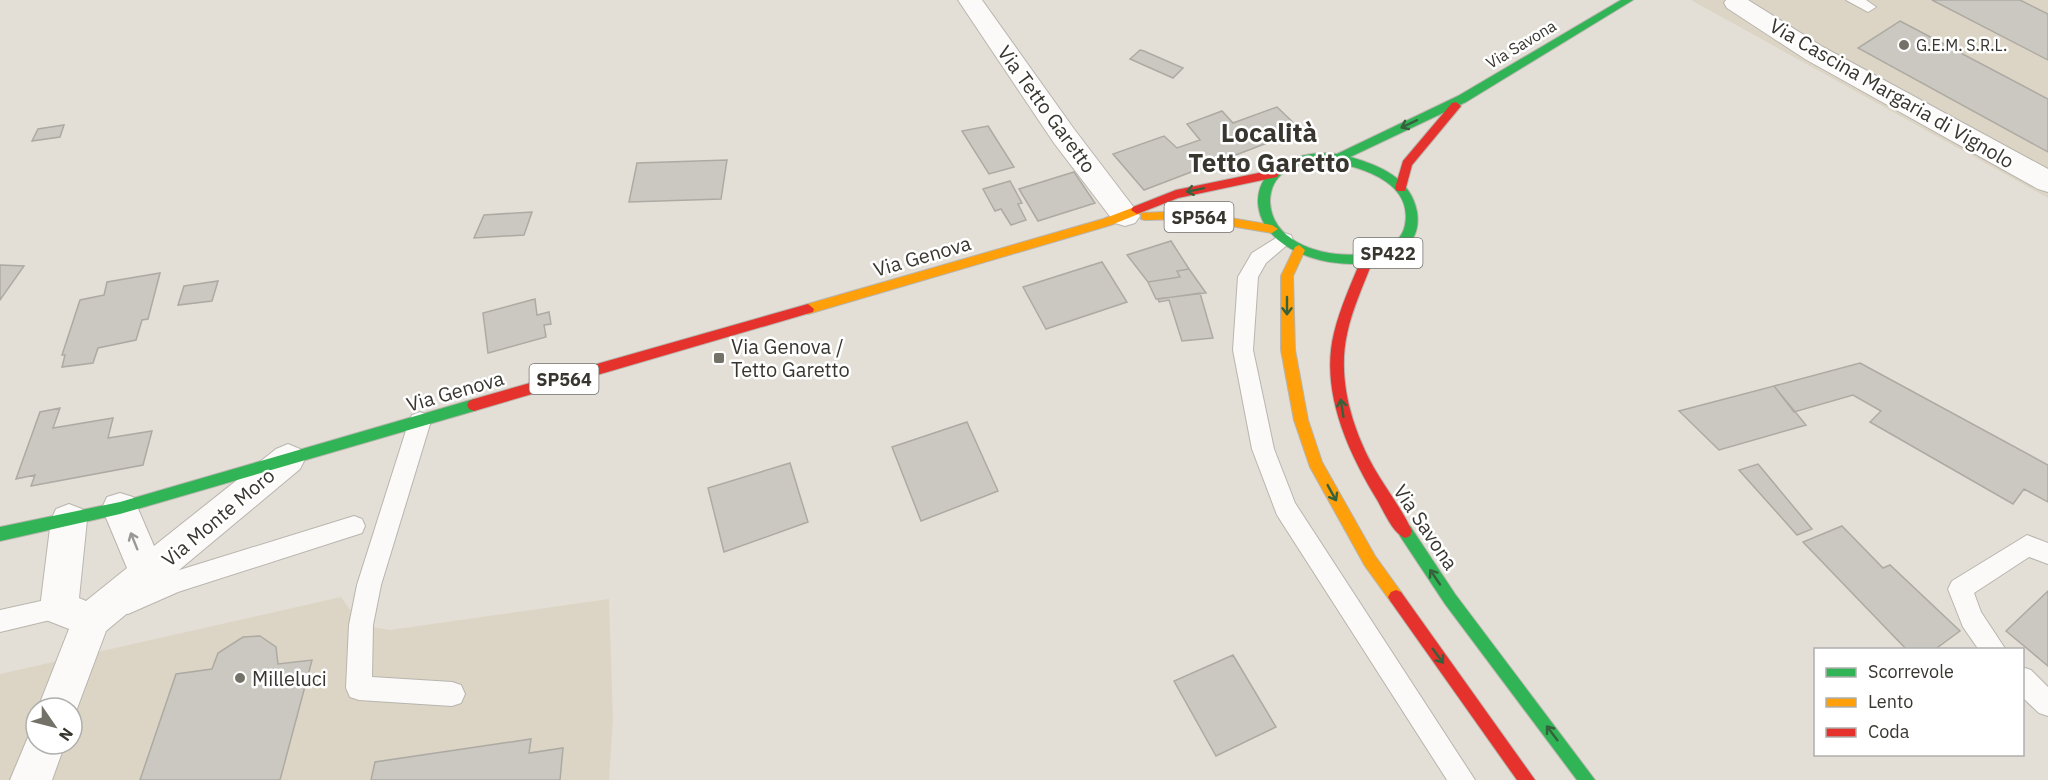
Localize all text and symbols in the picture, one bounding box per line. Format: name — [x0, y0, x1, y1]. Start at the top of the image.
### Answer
street label: Via Cascina Margaria di Vignolo — [1765, 12, 2019, 174]
street label: Via Savona — [1482, 15, 1560, 73]
place label: G.E.M. S.R.L. — [1916, 35, 2007, 55]
marker: G.E.M. S.R.L. — [1897, 38, 1911, 52]
street label: Via Tetto Garetto — [992, 40, 1102, 178]
district label: Località Tetto Garetto — [1188, 115, 1350, 179]
one-way arrow — [1400, 119, 1418, 131]
one-way arrow — [1185, 185, 1205, 196]
road number: SP564 — [1164, 202, 1234, 232]
street label: Via Genova — [870, 229, 974, 283]
road number: SP422 — [1354, 238, 1422, 268]
one-way arrow — [1281, 295, 1293, 315]
place label: Via Genova / Tetto Garetto — [731, 333, 850, 383]
marker: Via Genova / Tetto Garetto — [712, 351, 726, 365]
street label: Via Genova — [403, 364, 507, 418]
road number: SP564 — [530, 364, 598, 394]
one-way arrow — [1337, 398, 1348, 418]
street label: Via Monte Moro — [156, 462, 280, 572]
street label: Via Savona — [1388, 479, 1465, 575]
one-way arrow — [1326, 484, 1338, 501]
one-way arrow — [128, 533, 139, 551]
one-way arrow — [1429, 569, 1441, 586]
one-way arrow — [1432, 648, 1444, 664]
legend — [1814, 648, 2024, 756]
text: Scorrevole — [1868, 660, 1954, 683]
place label: Milleluci — [252, 665, 327, 692]
marker: Milleluci — [233, 671, 247, 685]
text: Lento — [1868, 690, 1913, 713]
north arrow — [24, 696, 84, 756]
text: Coda — [1868, 720, 1910, 743]
text: N — [55, 724, 78, 745]
one-way arrow — [1546, 726, 1558, 742]

